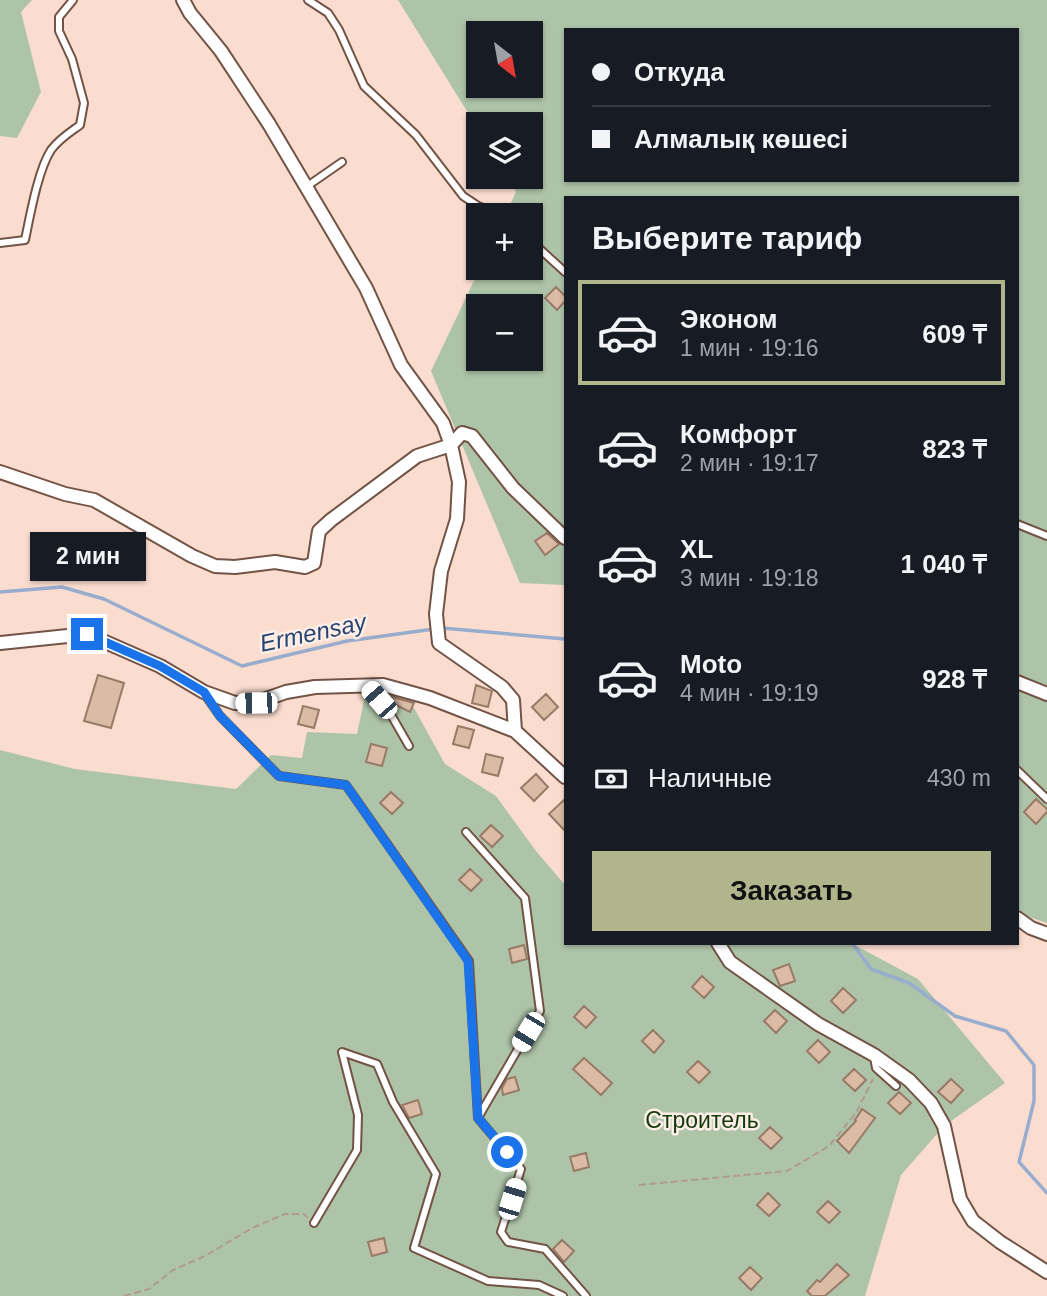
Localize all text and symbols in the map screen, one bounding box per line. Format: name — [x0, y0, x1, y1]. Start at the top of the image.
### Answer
north arrow — [466, 21, 542, 98]
map controls — [466, 21, 543, 371]
text: Откуда — [634, 57, 725, 87]
button: layers — [466, 112, 543, 189]
text: Алмалық көшесі — [634, 124, 848, 154]
button: + — [466, 203, 543, 280]
text: Выберите тариф — [592, 220, 862, 256]
button: − — [466, 294, 543, 371]
icon: car — [596, 301, 659, 364]
text: Эконом — [680, 304, 778, 334]
text: 609 ₸ — [922, 319, 987, 349]
text: 1 мин · 19:16 — [680, 335, 819, 361]
icon: car — [596, 416, 659, 479]
text: Комфорт — [680, 419, 797, 449]
text: 823 ₸ — [922, 434, 987, 464]
text: 2 мин · 19:17 — [680, 450, 819, 476]
icon: car — [596, 531, 659, 594]
callout: 2 мин — [29, 532, 145, 582]
text: XL — [680, 534, 713, 564]
text: 2 мин — [56, 543, 120, 569]
text: 1 040 ₸ — [901, 549, 987, 579]
text: 3 мин · 19:18 — [680, 565, 819, 591]
water label: Ermensay — [257, 608, 370, 657]
route end — [71, 618, 103, 650]
icon: car — [596, 646, 659, 709]
text: Moto — [680, 649, 742, 679]
text: 928 ₸ — [922, 664, 987, 694]
car — [358, 677, 401, 723]
text: 4 мин · 19:19 — [680, 680, 819, 706]
car — [235, 692, 278, 714]
icon: cash — [592, 760, 630, 798]
text: Наличные — [648, 763, 772, 793]
text: 430 m — [927, 765, 991, 791]
button: Заказать — [592, 851, 991, 931]
car — [509, 1009, 548, 1055]
park label: Строитель — [645, 1107, 759, 1133]
route start — [491, 1136, 523, 1168]
car — [496, 1176, 529, 1222]

